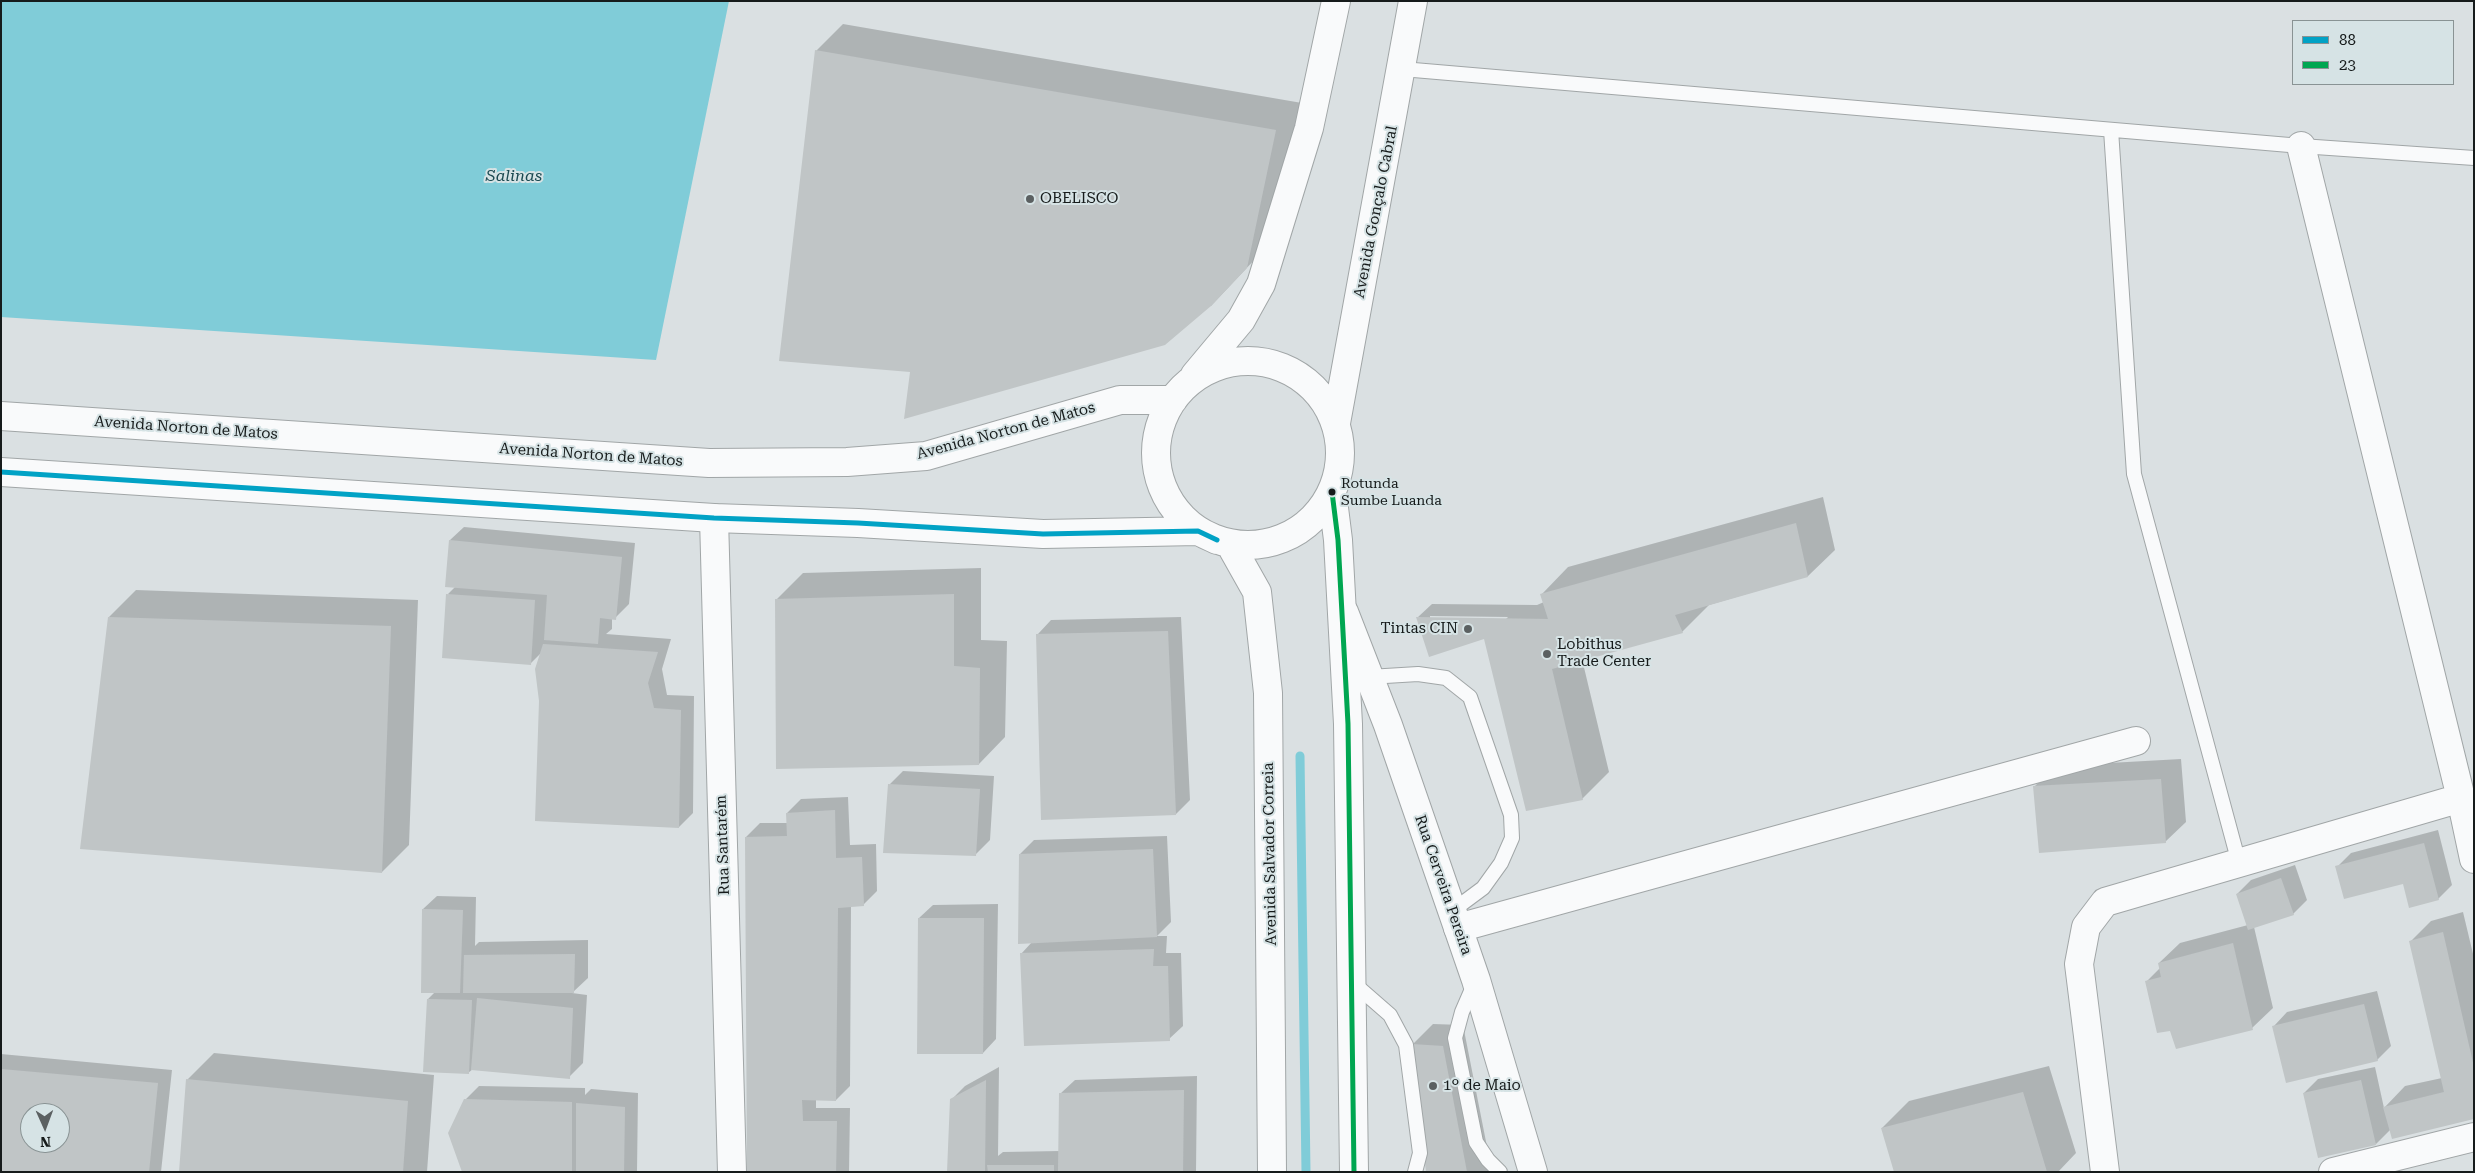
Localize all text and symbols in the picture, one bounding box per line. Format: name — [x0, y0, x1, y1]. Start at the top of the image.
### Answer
legend — [2292, 20, 2455, 85]
text: 88 — [2339, 31, 2356, 49]
text: 23 — [2339, 56, 2356, 74]
street label: Avenida Gonçalo Cabral — [1350, 124, 1402, 300]
water label: Salinas — [486, 166, 542, 186]
place label: OBELISCO — [1040, 190, 1118, 208]
marker: OBELISCO — [1024, 193, 1036, 205]
street label: Avenida Norton de Matos — [915, 399, 1097, 463]
street label: Avenida Norton de Matos — [94, 413, 278, 443]
street label: Avenida Norton de Matos — [499, 440, 683, 470]
place label: Rotunda Sumbe Luanda — [1341, 476, 1442, 508]
marker: Rotunda Sumbe Luanda — [1327, 487, 1337, 497]
place label: Tintas CIN — [1381, 620, 1458, 638]
marker: Tintas CIN — [1462, 623, 1474, 635]
place label: Lobithus Trade Center — [1557, 636, 1651, 671]
marker: Lobithus Trade Center — [1541, 648, 1553, 660]
street label: Avenida Salvador Correia — [1259, 762, 1281, 946]
street label: Rua Santarém — [712, 795, 734, 895]
street label: Rua Cerveira Pereira — [1411, 813, 1475, 957]
place label: 1º de Maio — [1443, 1077, 1521, 1095]
marker: 1º de Maio — [1427, 1080, 1439, 1092]
north arrow — [20, 1103, 70, 1153]
text: N — [40, 1134, 51, 1150]

